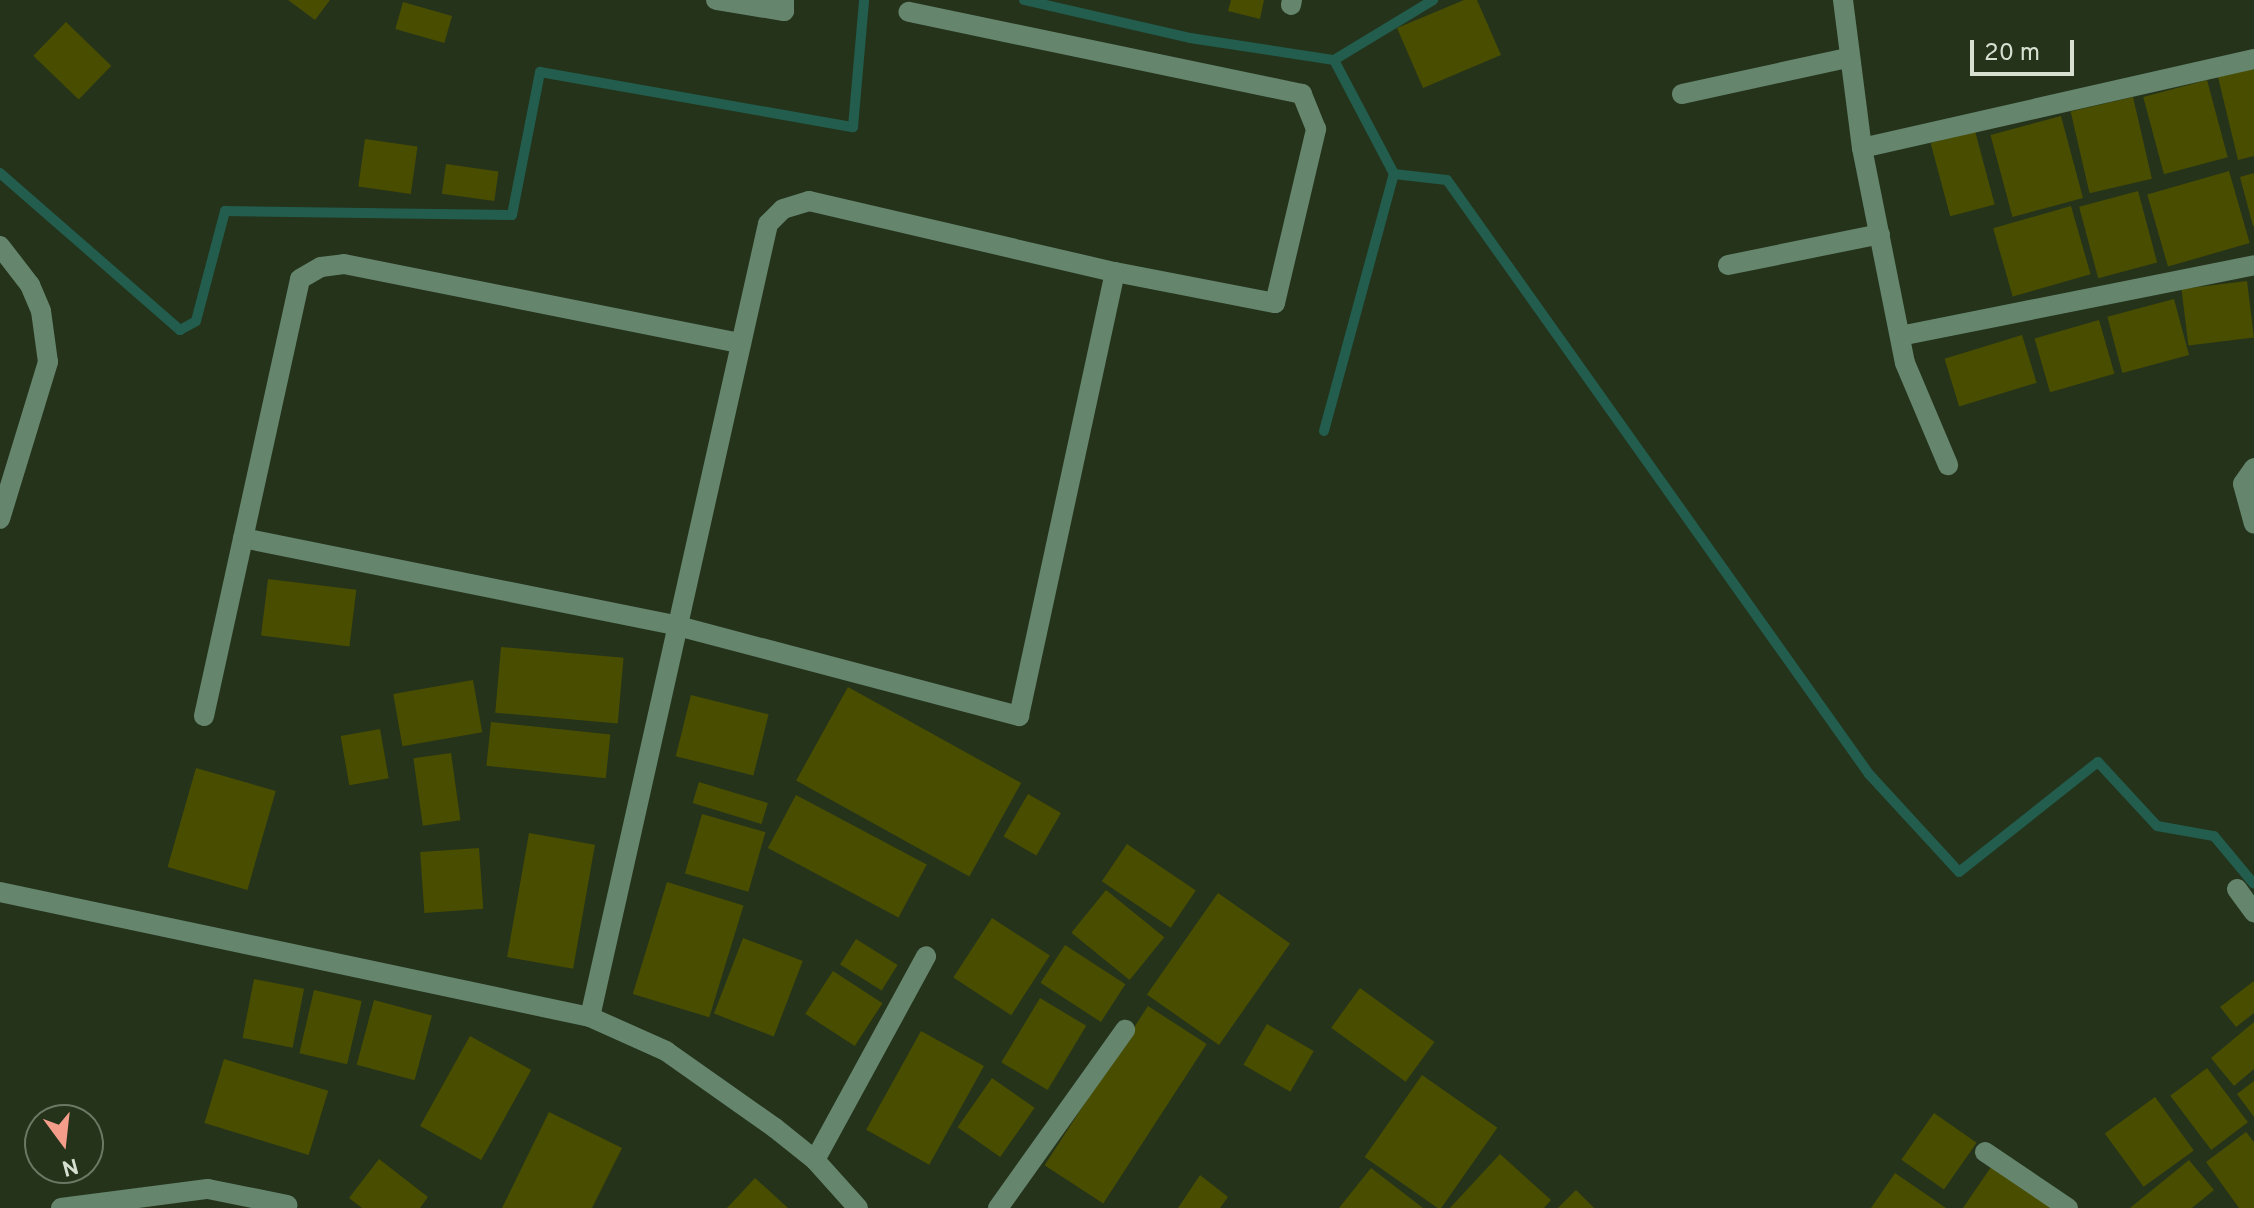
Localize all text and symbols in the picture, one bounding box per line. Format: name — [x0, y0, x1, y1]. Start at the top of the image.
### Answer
scale bar — [1974, 24, 2078, 74]
text: 20 m — [1984, 39, 2040, 69]
north arrow — [24, 1104, 104, 1184]
text: N — [59, 1151, 81, 1181]

